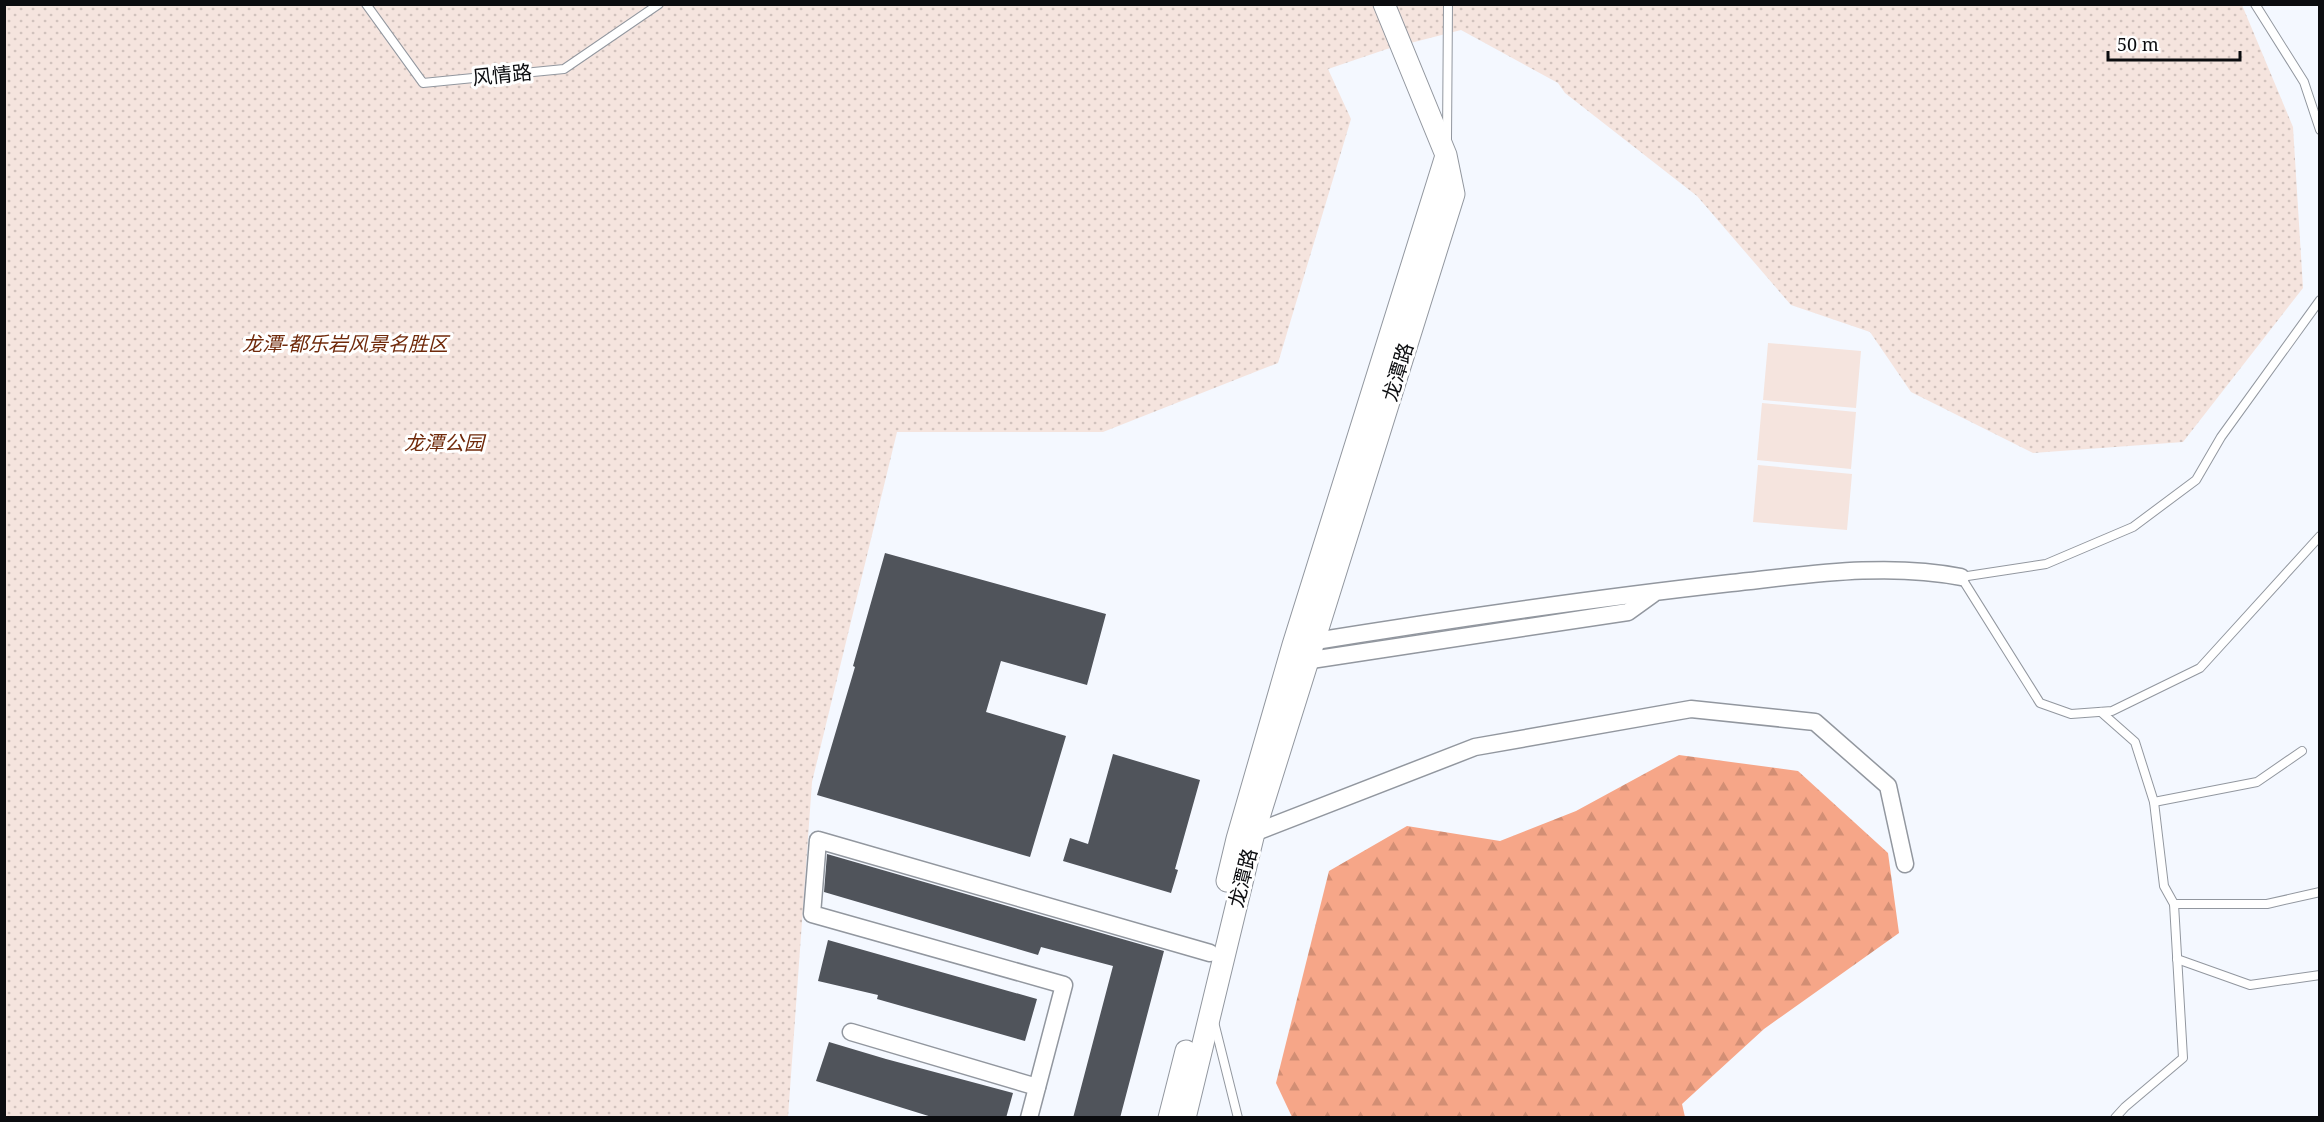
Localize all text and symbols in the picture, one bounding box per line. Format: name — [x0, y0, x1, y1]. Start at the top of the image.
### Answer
scale bar — [2108, 24, 2240, 62]
text: 50 m — [2117, 32, 2159, 56]
street label: 风情路 — [471, 58, 533, 91]
park label: 龙潭-都乐岩风景名胜区 — [242, 330, 451, 357]
street label: 龙潭路 — [1376, 339, 1419, 404]
park label: 龙潭公园 — [404, 429, 487, 456]
street label: 龙潭路 — [1222, 846, 1263, 910]

